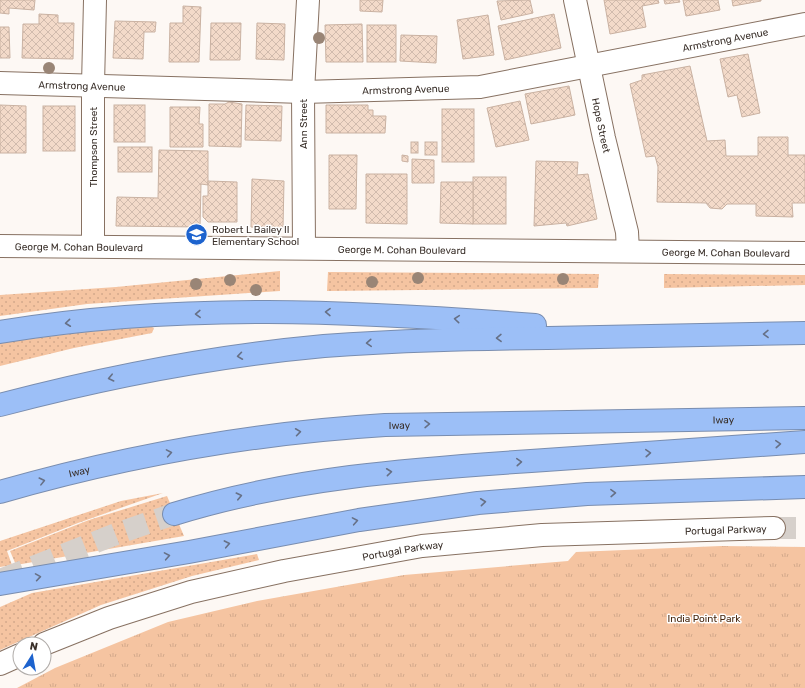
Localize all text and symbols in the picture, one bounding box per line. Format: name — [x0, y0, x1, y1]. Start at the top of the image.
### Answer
street label: Armstrong Avenue — [681, 26, 770, 55]
street label: Armstrong Avenue — [38, 79, 126, 94]
street label: Armstrong Avenue — [362, 83, 450, 97]
street label: Hope Street — [589, 97, 612, 154]
street label: Ann Street — [298, 99, 310, 149]
street label: Thompson Street — [88, 107, 100, 187]
school or university icon: Robert L Bailey II Elementary School — [183, 222, 209, 248]
place label: Robert L Bailey II Elementary School — [212, 224, 299, 248]
street label: George M. Cohan Boulevard — [15, 241, 143, 254]
street label: George M. Cohan Boulevard — [338, 244, 466, 257]
street label: George M. Cohan Boulevard — [662, 247, 790, 260]
one-way arrow — [325, 308, 331, 316]
one-way arrow — [195, 309, 201, 318]
one-way arrow — [454, 315, 460, 324]
one-way arrow — [65, 318, 71, 327]
one-way arrow — [763, 330, 769, 338]
one-way arrow — [496, 334, 502, 343]
one-way arrow — [366, 339, 372, 348]
one-way arrow — [236, 351, 243, 360]
one-way arrow — [108, 374, 115, 382]
street label: Iway — [713, 414, 735, 427]
street label: Iway — [389, 420, 411, 432]
one-way arrow — [424, 420, 430, 428]
one-way arrow — [295, 428, 301, 437]
one-way arrow — [775, 439, 781, 448]
one-way arrow — [645, 448, 651, 457]
one-way arrow — [166, 449, 172, 457]
one-way arrow — [516, 457, 522, 466]
street label: Iway — [68, 464, 92, 480]
one-way arrow — [386, 467, 392, 476]
one-way arrow — [39, 477, 46, 485]
one-way arrow — [610, 489, 616, 497]
one-way arrow — [235, 492, 242, 501]
one-way arrow — [480, 498, 487, 507]
one-way arrow — [352, 517, 358, 526]
street label: Portugal Parkway — [685, 523, 767, 538]
street label: Portugal Parkway — [361, 539, 444, 564]
one-way arrow — [224, 541, 230, 549]
one-way arrow — [164, 552, 170, 561]
one-way arrow — [35, 573, 42, 582]
park label: India Point Park — [668, 613, 741, 625]
north arrow — [12, 636, 52, 676]
text: N — [29, 640, 39, 654]

